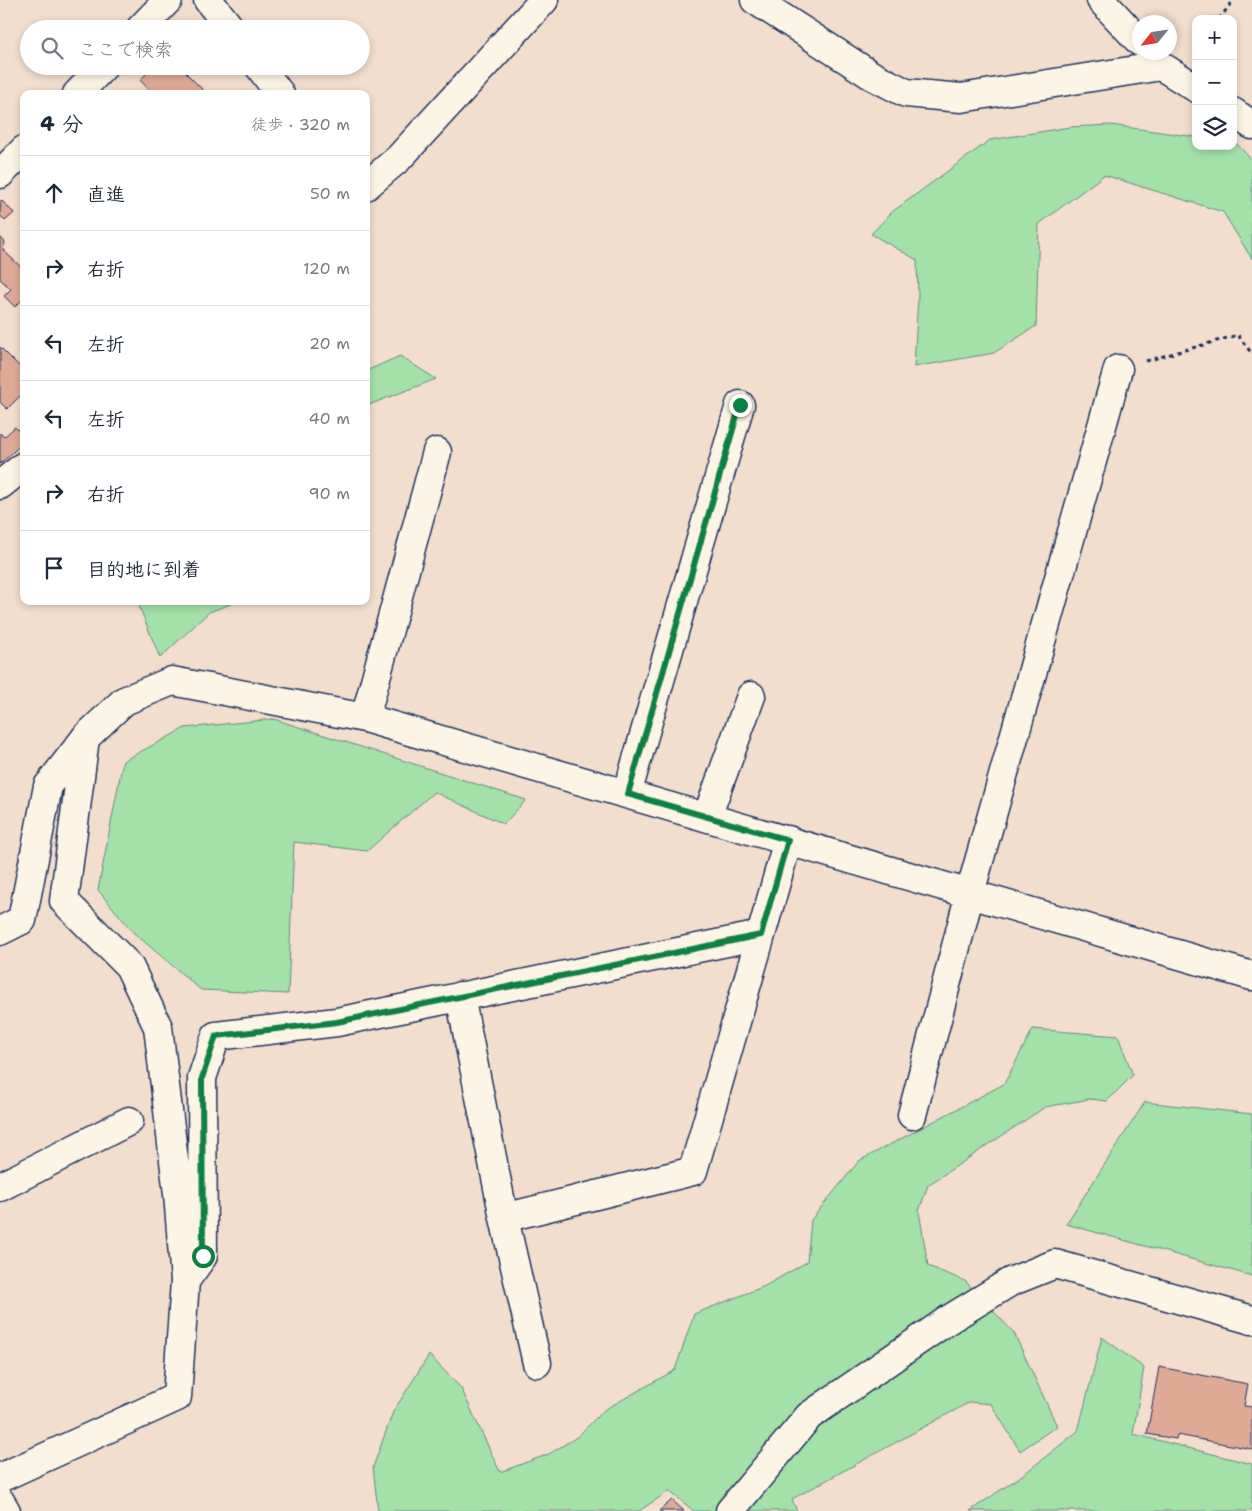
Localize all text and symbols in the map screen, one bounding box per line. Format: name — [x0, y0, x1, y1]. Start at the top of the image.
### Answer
north arrow — [1132, 15, 1177, 60]
map controls — [1192, 15, 1237, 150]
button: + — [1192, 15, 1237, 60]
search box — [20, 20, 370, 75]
icon: search — [38, 34, 66, 62]
text: ここで検索 — [78, 37, 173, 62]
button: − — [1192, 60, 1237, 105]
button: layers — [1192, 105, 1237, 150]
text: 4 分 — [40, 110, 83, 138]
text: 徒歩 · 320 m — [251, 114, 350, 135]
icon: ahead — [40, 179, 68, 207]
text: 直進 — [87, 182, 125, 207]
text: 50 m — [310, 183, 350, 204]
icon: right — [40, 254, 68, 282]
text: 右折 — [87, 257, 125, 282]
text: 120 m — [303, 258, 350, 279]
icon: left — [40, 329, 68, 357]
text: 左折 — [87, 332, 125, 357]
text: 20 m — [309, 333, 350, 354]
route end — [729, 394, 752, 417]
icon: left — [40, 404, 68, 432]
text: 左折 — [87, 407, 125, 432]
text: 40 m — [308, 408, 350, 429]
icon: right — [40, 479, 68, 507]
text: 右折 — [87, 482, 125, 507]
text: 90 m — [309, 483, 350, 504]
icon: arrive — [40, 554, 68, 582]
text: 目的地に到着 — [87, 557, 201, 582]
route start — [192, 1245, 215, 1268]

